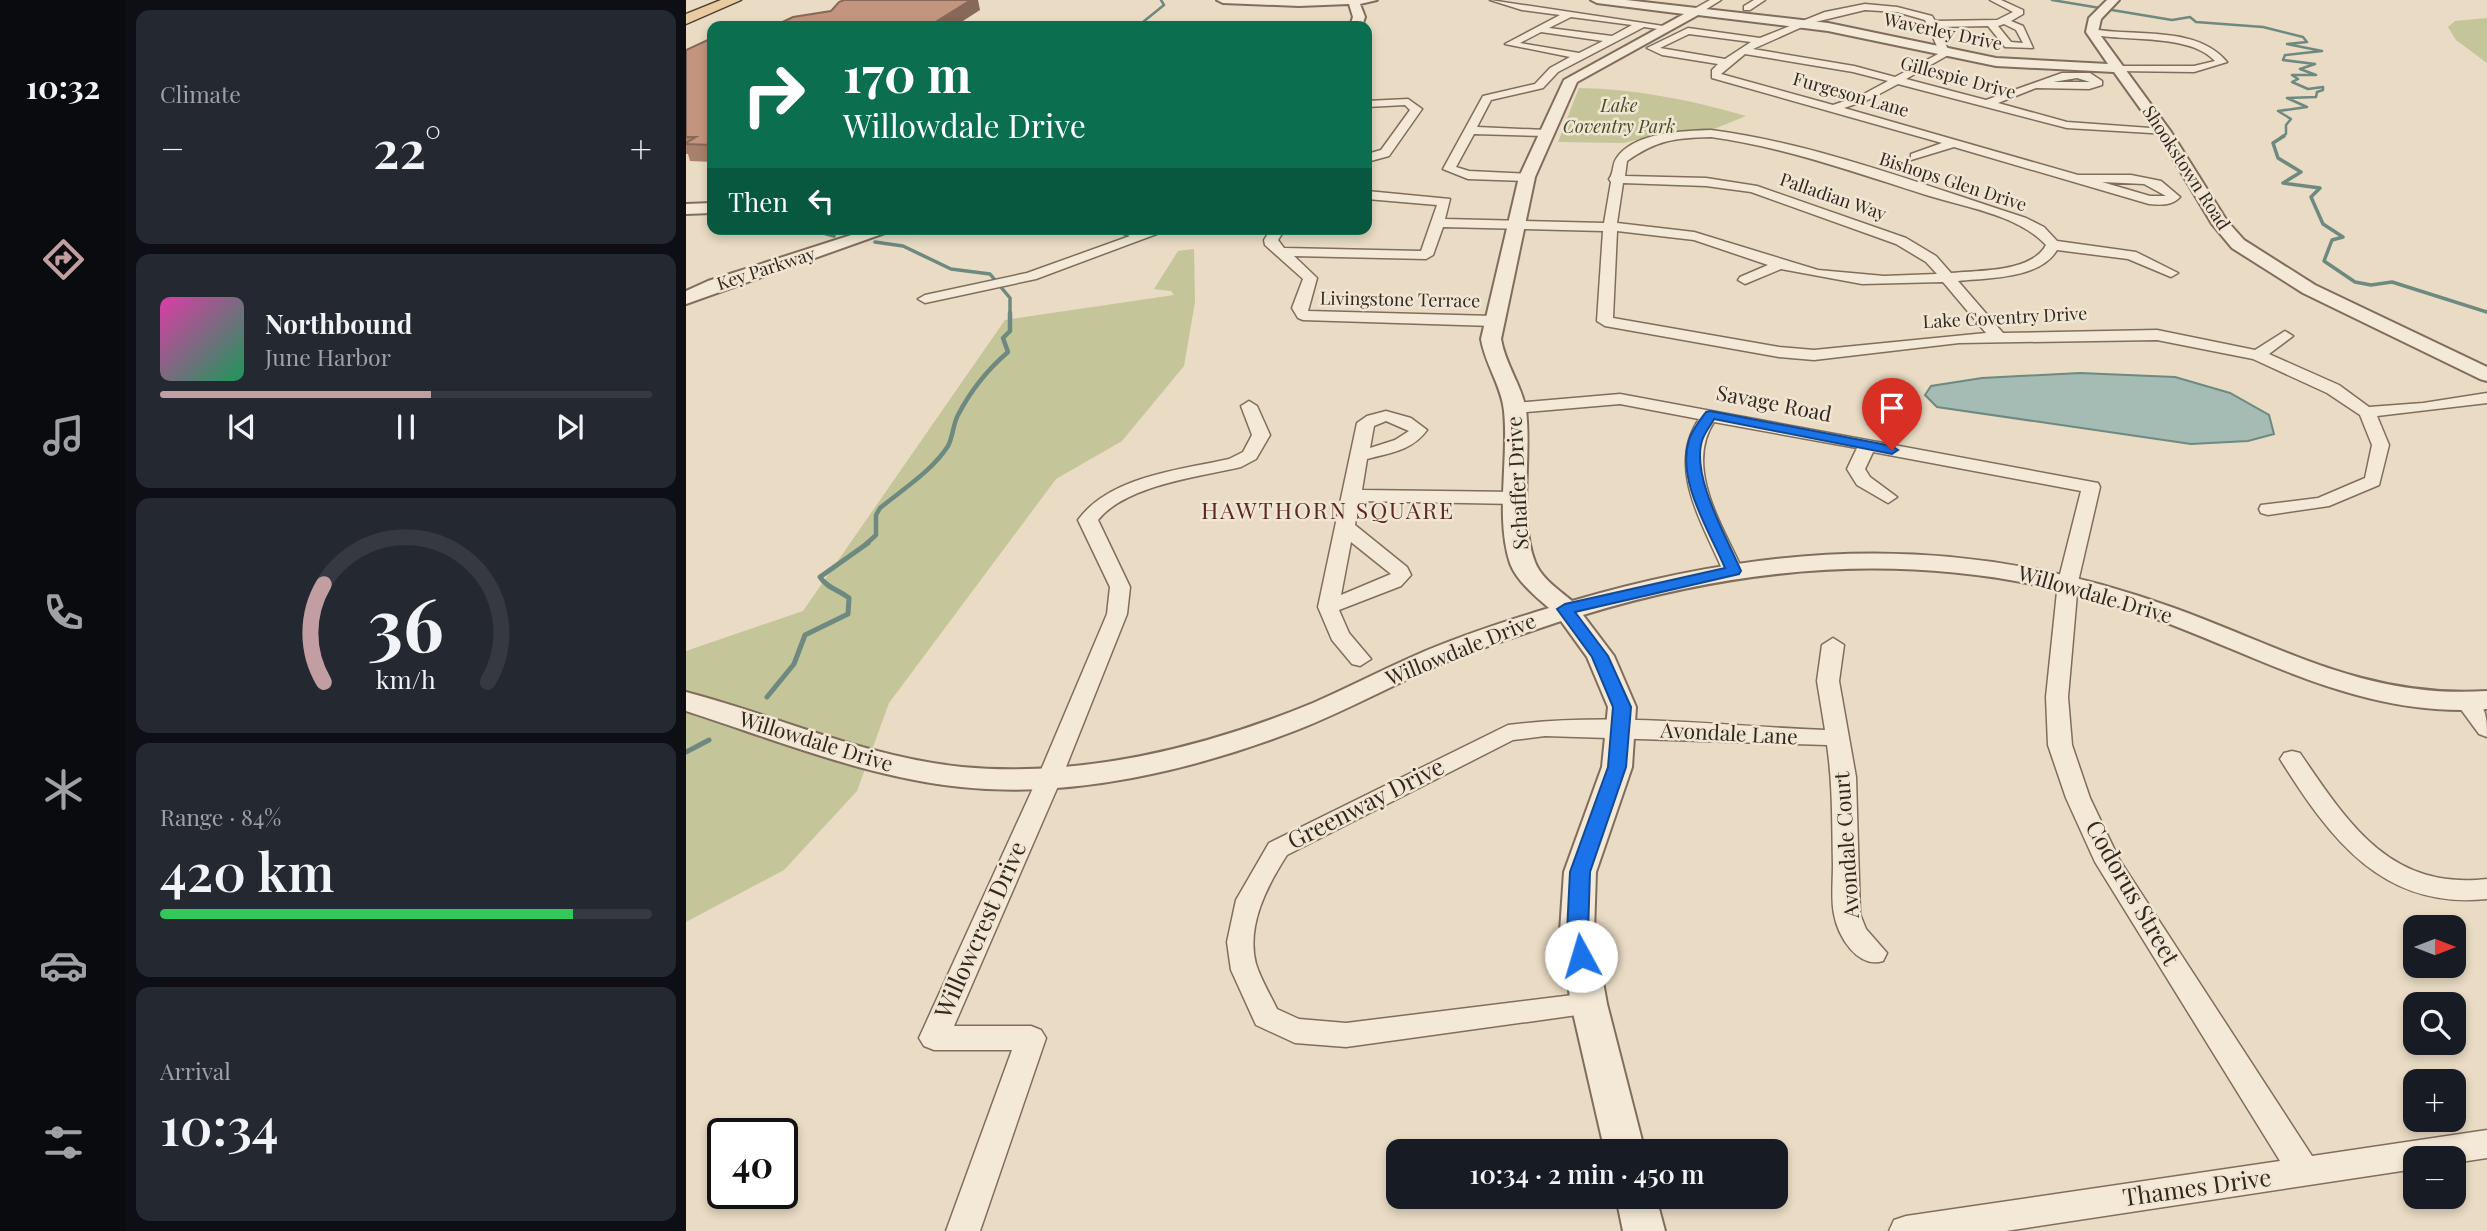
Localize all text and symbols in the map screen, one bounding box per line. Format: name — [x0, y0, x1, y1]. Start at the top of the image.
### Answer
street label: Waverley Drive — [1881, 7, 2005, 55]
text: 170 m — [843, 40, 971, 105]
icon: right — [728, 49, 819, 140]
street label: Gillespie Drive — [1898, 50, 2019, 104]
text: 10:32 — [26, 64, 100, 107]
street label: Furgeson Lane — [1790, 66, 1912, 122]
text: Climate — [160, 78, 241, 109]
park label: Lake Coventry Park — [1563, 93, 1675, 138]
street label: Shookstown Road — [2138, 101, 2236, 235]
text: Willowdale Drive — [843, 103, 1086, 146]
text: 22° — [373, 113, 441, 182]
text: − — [160, 122, 185, 173]
text: + — [630, 122, 652, 173]
street label: Bishops Glen Drive — [1876, 146, 2030, 216]
street label: Palladian Way — [1777, 167, 1890, 226]
icon: left — [802, 182, 840, 220]
text: Then — [728, 184, 788, 219]
icon: directions — [39, 235, 88, 284]
street label: Key Parkway — [713, 241, 818, 295]
street label: Livingstone Terrace — [1320, 286, 1480, 312]
street label: Lake Coventry Drive — [1922, 301, 2088, 333]
text: Northbound — [265, 306, 412, 341]
text: June Harbor — [265, 341, 391, 372]
street label: Savage Road — [1714, 377, 1834, 427]
pin — [1862, 378, 1922, 450]
icon: arrive — [1873, 389, 1911, 427]
icon: previous — [223, 408, 261, 446]
icon: pause — [387, 408, 425, 446]
icon: next — [551, 408, 589, 446]
icon: music — [39, 411, 88, 460]
street label: Schaffer Drive — [1499, 416, 1533, 551]
district label: HAWTHORN SQUARE — [1201, 494, 1455, 525]
street label: Willowdale Drive — [2014, 557, 2176, 629]
text: 36 — [368, 573, 444, 670]
icon: phone — [39, 588, 88, 637]
street label: Willowdale Drive — [1380, 605, 1539, 691]
text: km/h — [376, 661, 436, 694]
street label: Willowdale Drive — [735, 703, 897, 777]
street label: Avondale Lane — [1659, 714, 1799, 750]
street label: Greenway Drive — [1281, 749, 1449, 855]
icon: climate — [39, 765, 88, 814]
street label: Avondale Court — [1826, 770, 1864, 920]
text: Range · 84% — [160, 801, 281, 832]
street label: Codorus Street — [2079, 814, 2188, 971]
text: 420 km — [160, 836, 334, 905]
street label: Willowcrest Drive — [925, 836, 1033, 1024]
north arrow — [2403, 915, 2466, 978]
map controls — [2403, 915, 2466, 1209]
position arrow — [1544, 919, 1618, 993]
icon: car — [39, 941, 88, 990]
button: search — [2403, 992, 2466, 1055]
text: Arrival — [160, 1055, 231, 1086]
button: + — [2403, 1069, 2466, 1132]
text: 10:34 — [160, 1090, 279, 1159]
icon: filters — [39, 1118, 88, 1167]
speed limit sign: 40 — [707, 1118, 798, 1209]
button: − — [2403, 1146, 2466, 1209]
text: 10:34 · 2 min · 450 m — [1470, 1156, 1704, 1191]
street label: Thames Drive — [2120, 1160, 2273, 1212]

